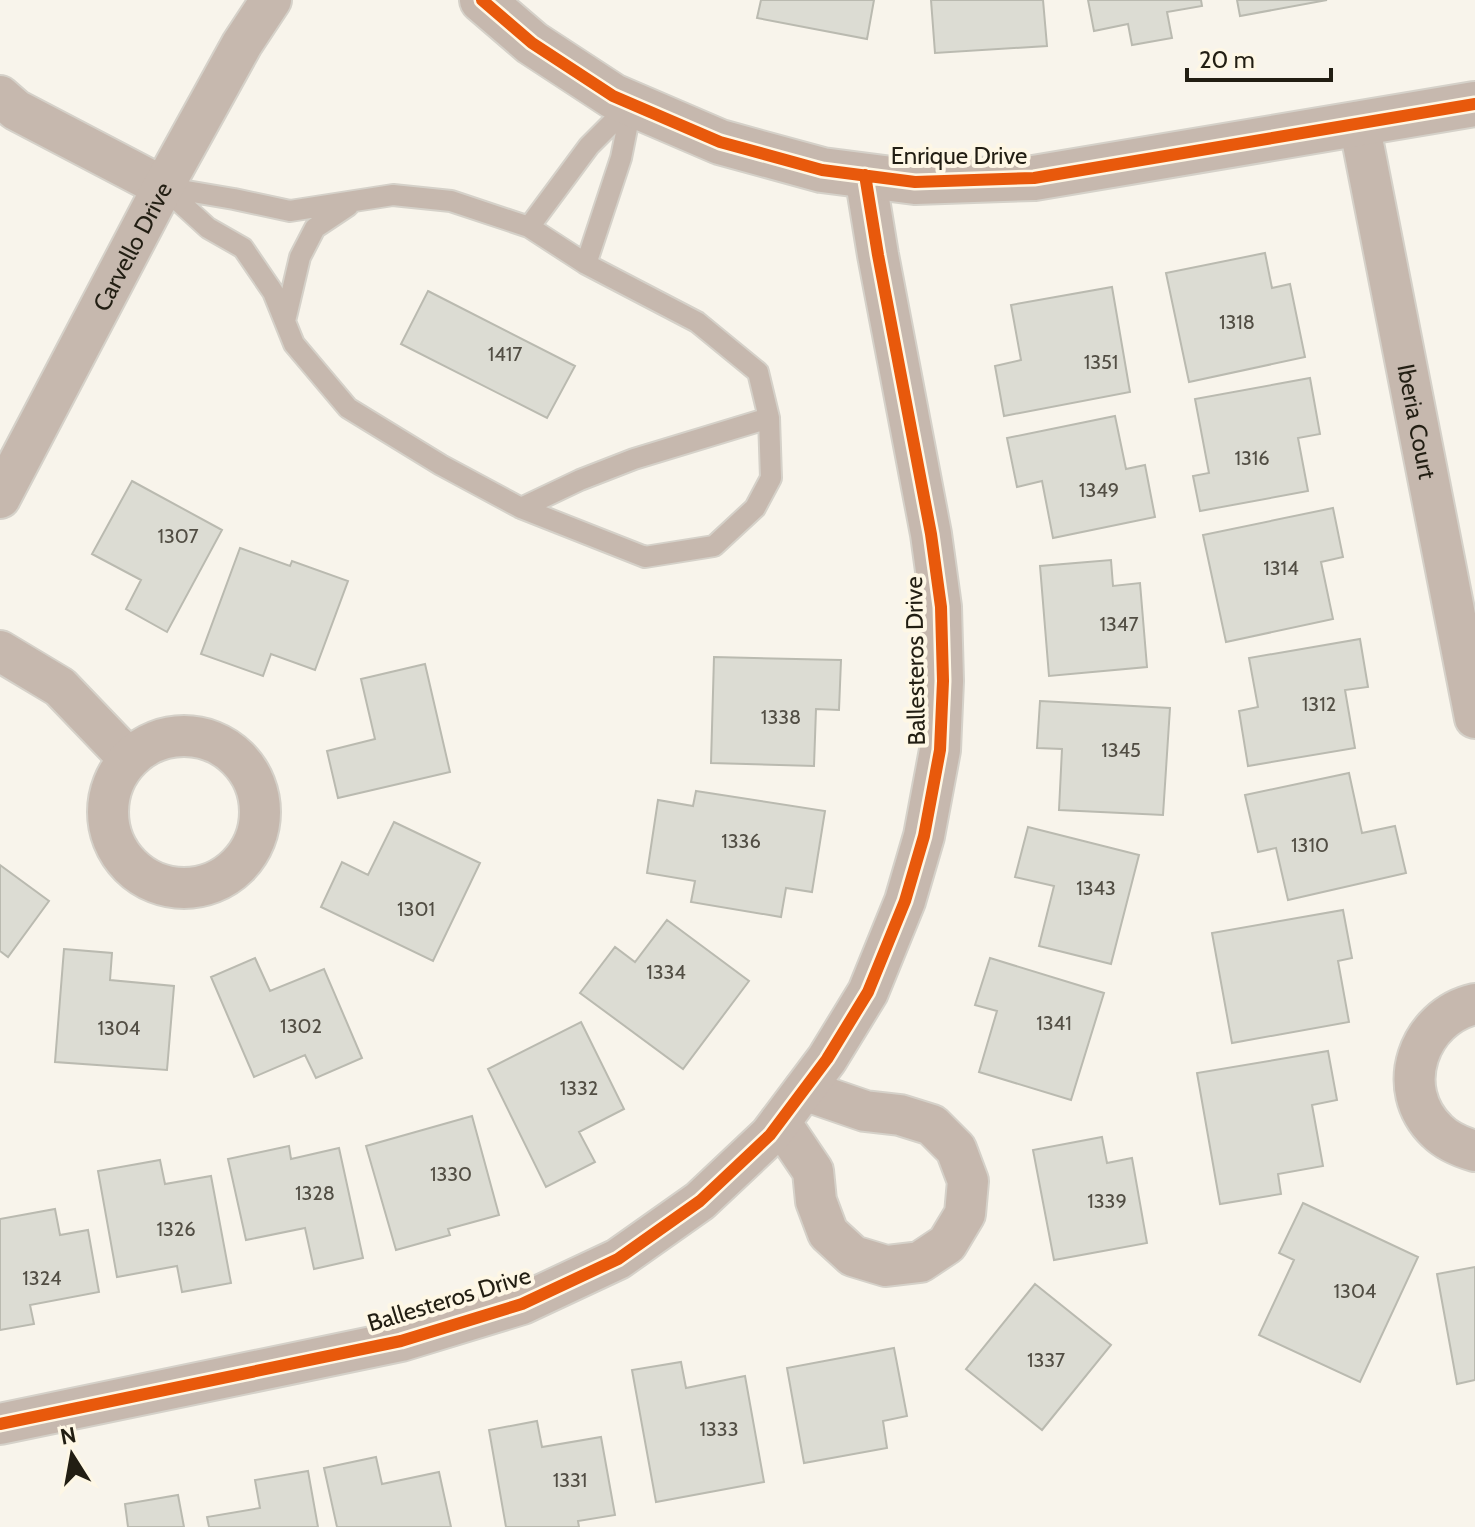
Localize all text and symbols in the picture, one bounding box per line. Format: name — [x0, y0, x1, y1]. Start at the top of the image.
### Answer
scale bar — [1187, 32, 1331, 82]
text: 20 m — [1199, 45, 1255, 74]
street label: Enrique Drive — [891, 141, 1027, 170]
street label: Carvello Drive — [86, 177, 178, 316]
house number: 1318 — [1219, 310, 1255, 334]
house number: 1417 — [488, 342, 522, 366]
house number: 1351 — [1084, 350, 1118, 374]
street label: Iberia Court — [1392, 361, 1443, 482]
house number: 1316 — [1234, 446, 1270, 470]
house number: 1349 — [1079, 478, 1119, 502]
house number: 1307 — [157, 524, 199, 548]
house number: 1314 — [1263, 556, 1299, 580]
street label: Ballesteros Drive — [899, 576, 931, 746]
house number: 1347 — [1100, 612, 1138, 636]
house number: 1312 — [1302, 692, 1336, 716]
house number: 1338 — [761, 705, 801, 729]
house number: 1345 — [1101, 738, 1141, 762]
house number: 1336 — [721, 829, 761, 853]
house number: 1310 — [1291, 833, 1329, 857]
house number: 1343 — [1076, 876, 1116, 900]
house number: 1301 — [397, 897, 435, 921]
house number: 1334 — [646, 960, 686, 984]
house number: 1341 — [1036, 1011, 1072, 1035]
house number: 1302 — [280, 1014, 322, 1038]
house number: 1304 — [98, 1016, 141, 1040]
house number: 1332 — [560, 1076, 598, 1100]
house number: 1330 — [430, 1162, 472, 1186]
house number: 1328 — [295, 1181, 335, 1205]
house number: 1339 — [1087, 1189, 1127, 1213]
house number: 1326 — [156, 1217, 196, 1241]
street label: Ballesteros Drive — [364, 1260, 534, 1338]
house number: 1324 — [22, 1266, 62, 1290]
house number: 1304 — [1334, 1279, 1377, 1303]
house number: 1337 — [1027, 1348, 1065, 1372]
north arrow — [32, 1415, 112, 1495]
house number: 1333 — [700, 1417, 738, 1441]
text: N — [58, 1421, 78, 1451]
house number: 1331 — [553, 1468, 587, 1492]

